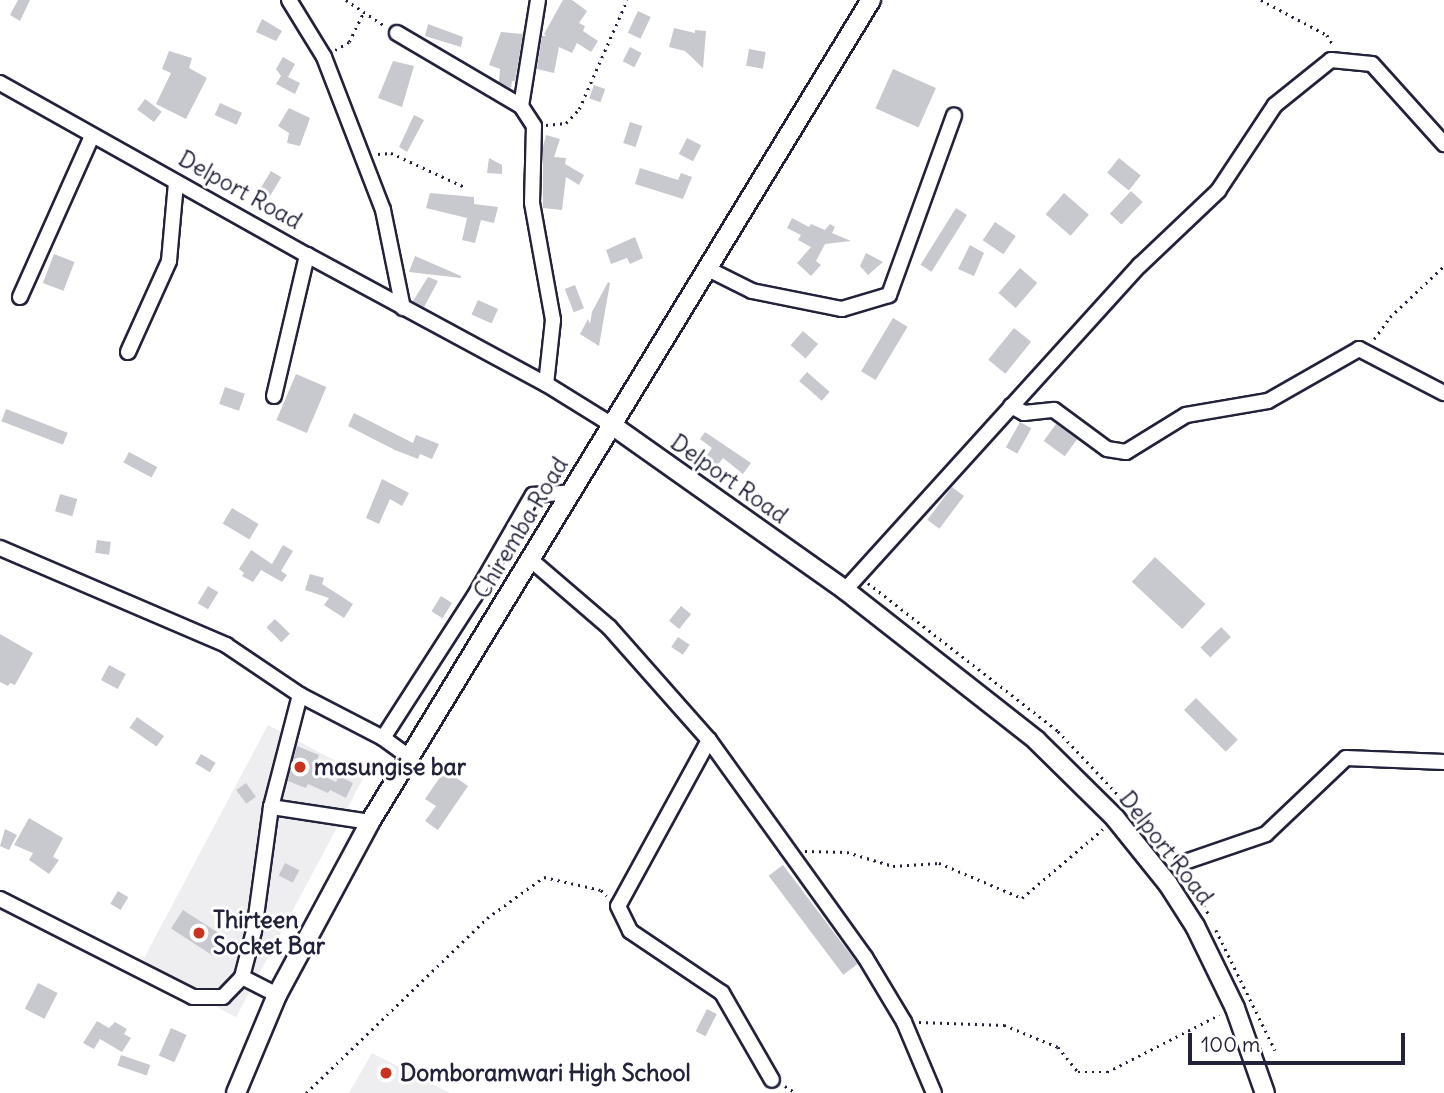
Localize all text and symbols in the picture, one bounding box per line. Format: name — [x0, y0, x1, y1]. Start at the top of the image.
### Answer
street label: Delport Road — [174, 145, 306, 235]
street label: Delport Road — [665, 429, 793, 529]
street label: Chiremba Road — [468, 452, 574, 604]
place label: masungise bar — [314, 753, 466, 781]
marker: masungise bar — [292, 759, 308, 775]
street label: Delport Road — [1113, 786, 1219, 910]
place label: Thirteen Socket Bar — [213, 906, 325, 960]
marker: Thirteen Socket Bar — [191, 925, 207, 941]
scale bar — [1192, 1020, 1409, 1064]
text: 100 m — [1201, 1031, 1260, 1058]
place label: Domboramwari High School — [400, 1059, 691, 1087]
marker: Domboramwari High School — [378, 1065, 394, 1081]

